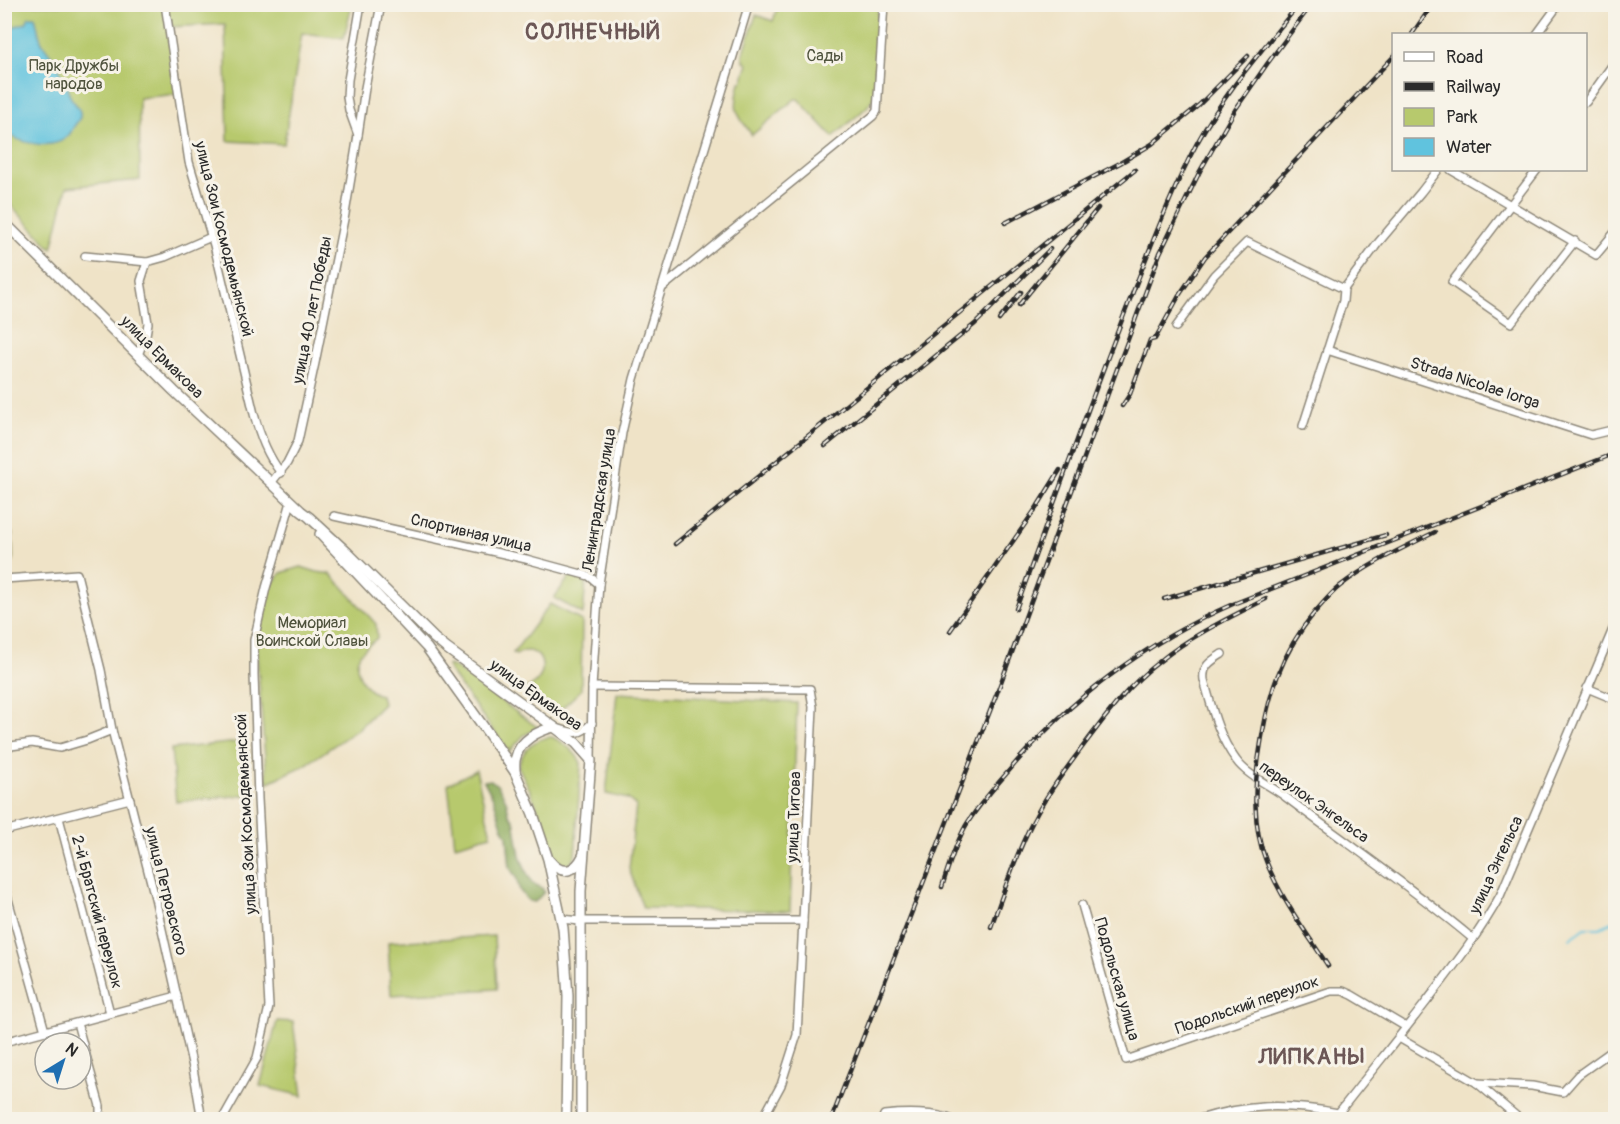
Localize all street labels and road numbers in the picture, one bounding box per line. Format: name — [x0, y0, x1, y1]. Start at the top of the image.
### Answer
street label: улица Зои Космодемьянской — [190, 138, 258, 339]
street label: улица 40 лет Победы — [288, 235, 336, 386]
street label: улица Ермакова — [116, 311, 208, 403]
street label: Strada Nicolae Iorga — [1408, 353, 1542, 413]
street label: Ленинградская улица — [578, 427, 620, 574]
street label: Спортивная улица — [409, 509, 533, 557]
street label: улица Ермакова — [485, 654, 586, 735]
street label: улица Зои Космодемьянской — [231, 713, 261, 916]
street label: переулок Энгельса — [1255, 757, 1373, 847]
street label: улица Титова — [782, 771, 806, 864]
street label: улица Энгельса — [1464, 813, 1527, 918]
street label: улица Петровского — [140, 824, 192, 958]
street label: 2-й Братский переулок — [67, 833, 127, 991]
street label: Подольская улица — [1090, 915, 1144, 1043]
street label: Подольский переулок — [1173, 971, 1321, 1039]

